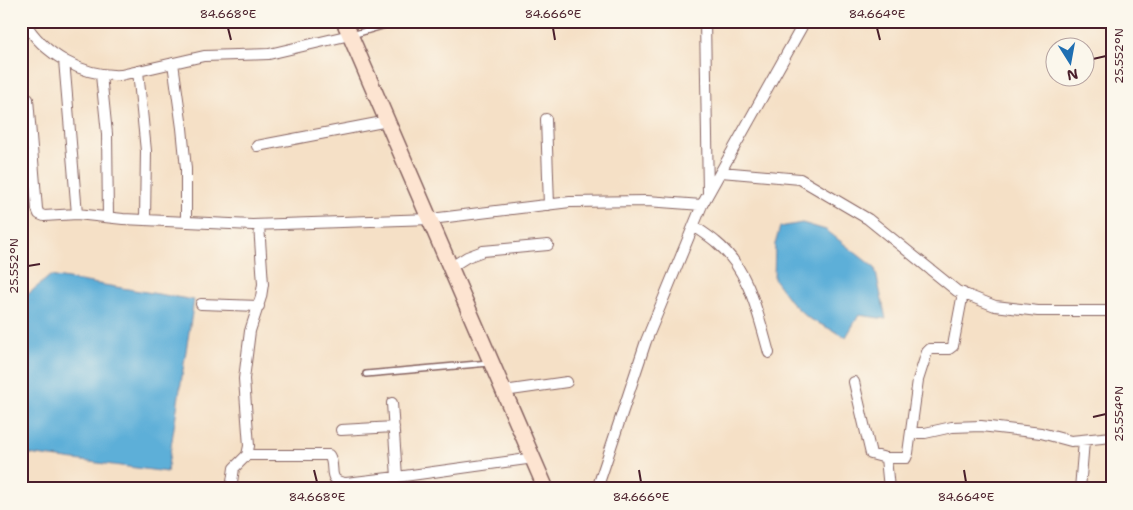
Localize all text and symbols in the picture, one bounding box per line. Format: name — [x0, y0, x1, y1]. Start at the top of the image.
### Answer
text: 84.668°E — [200, 6, 256, 22]
text: 84.666°E — [525, 6, 581, 22]
text: 84.664°E — [849, 6, 905, 22]
text: 25.552°N — [1111, 28, 1127, 84]
north arrow — [1046, 38, 1096, 88]
text: N — [1065, 65, 1080, 85]
text: 25.552°N — [6, 238, 22, 294]
text: 25.554°N — [1111, 386, 1127, 442]
text: 84.668°E — [289, 489, 345, 505]
text: 84.666°E — [613, 489, 669, 505]
text: 84.664°E — [938, 489, 994, 505]

